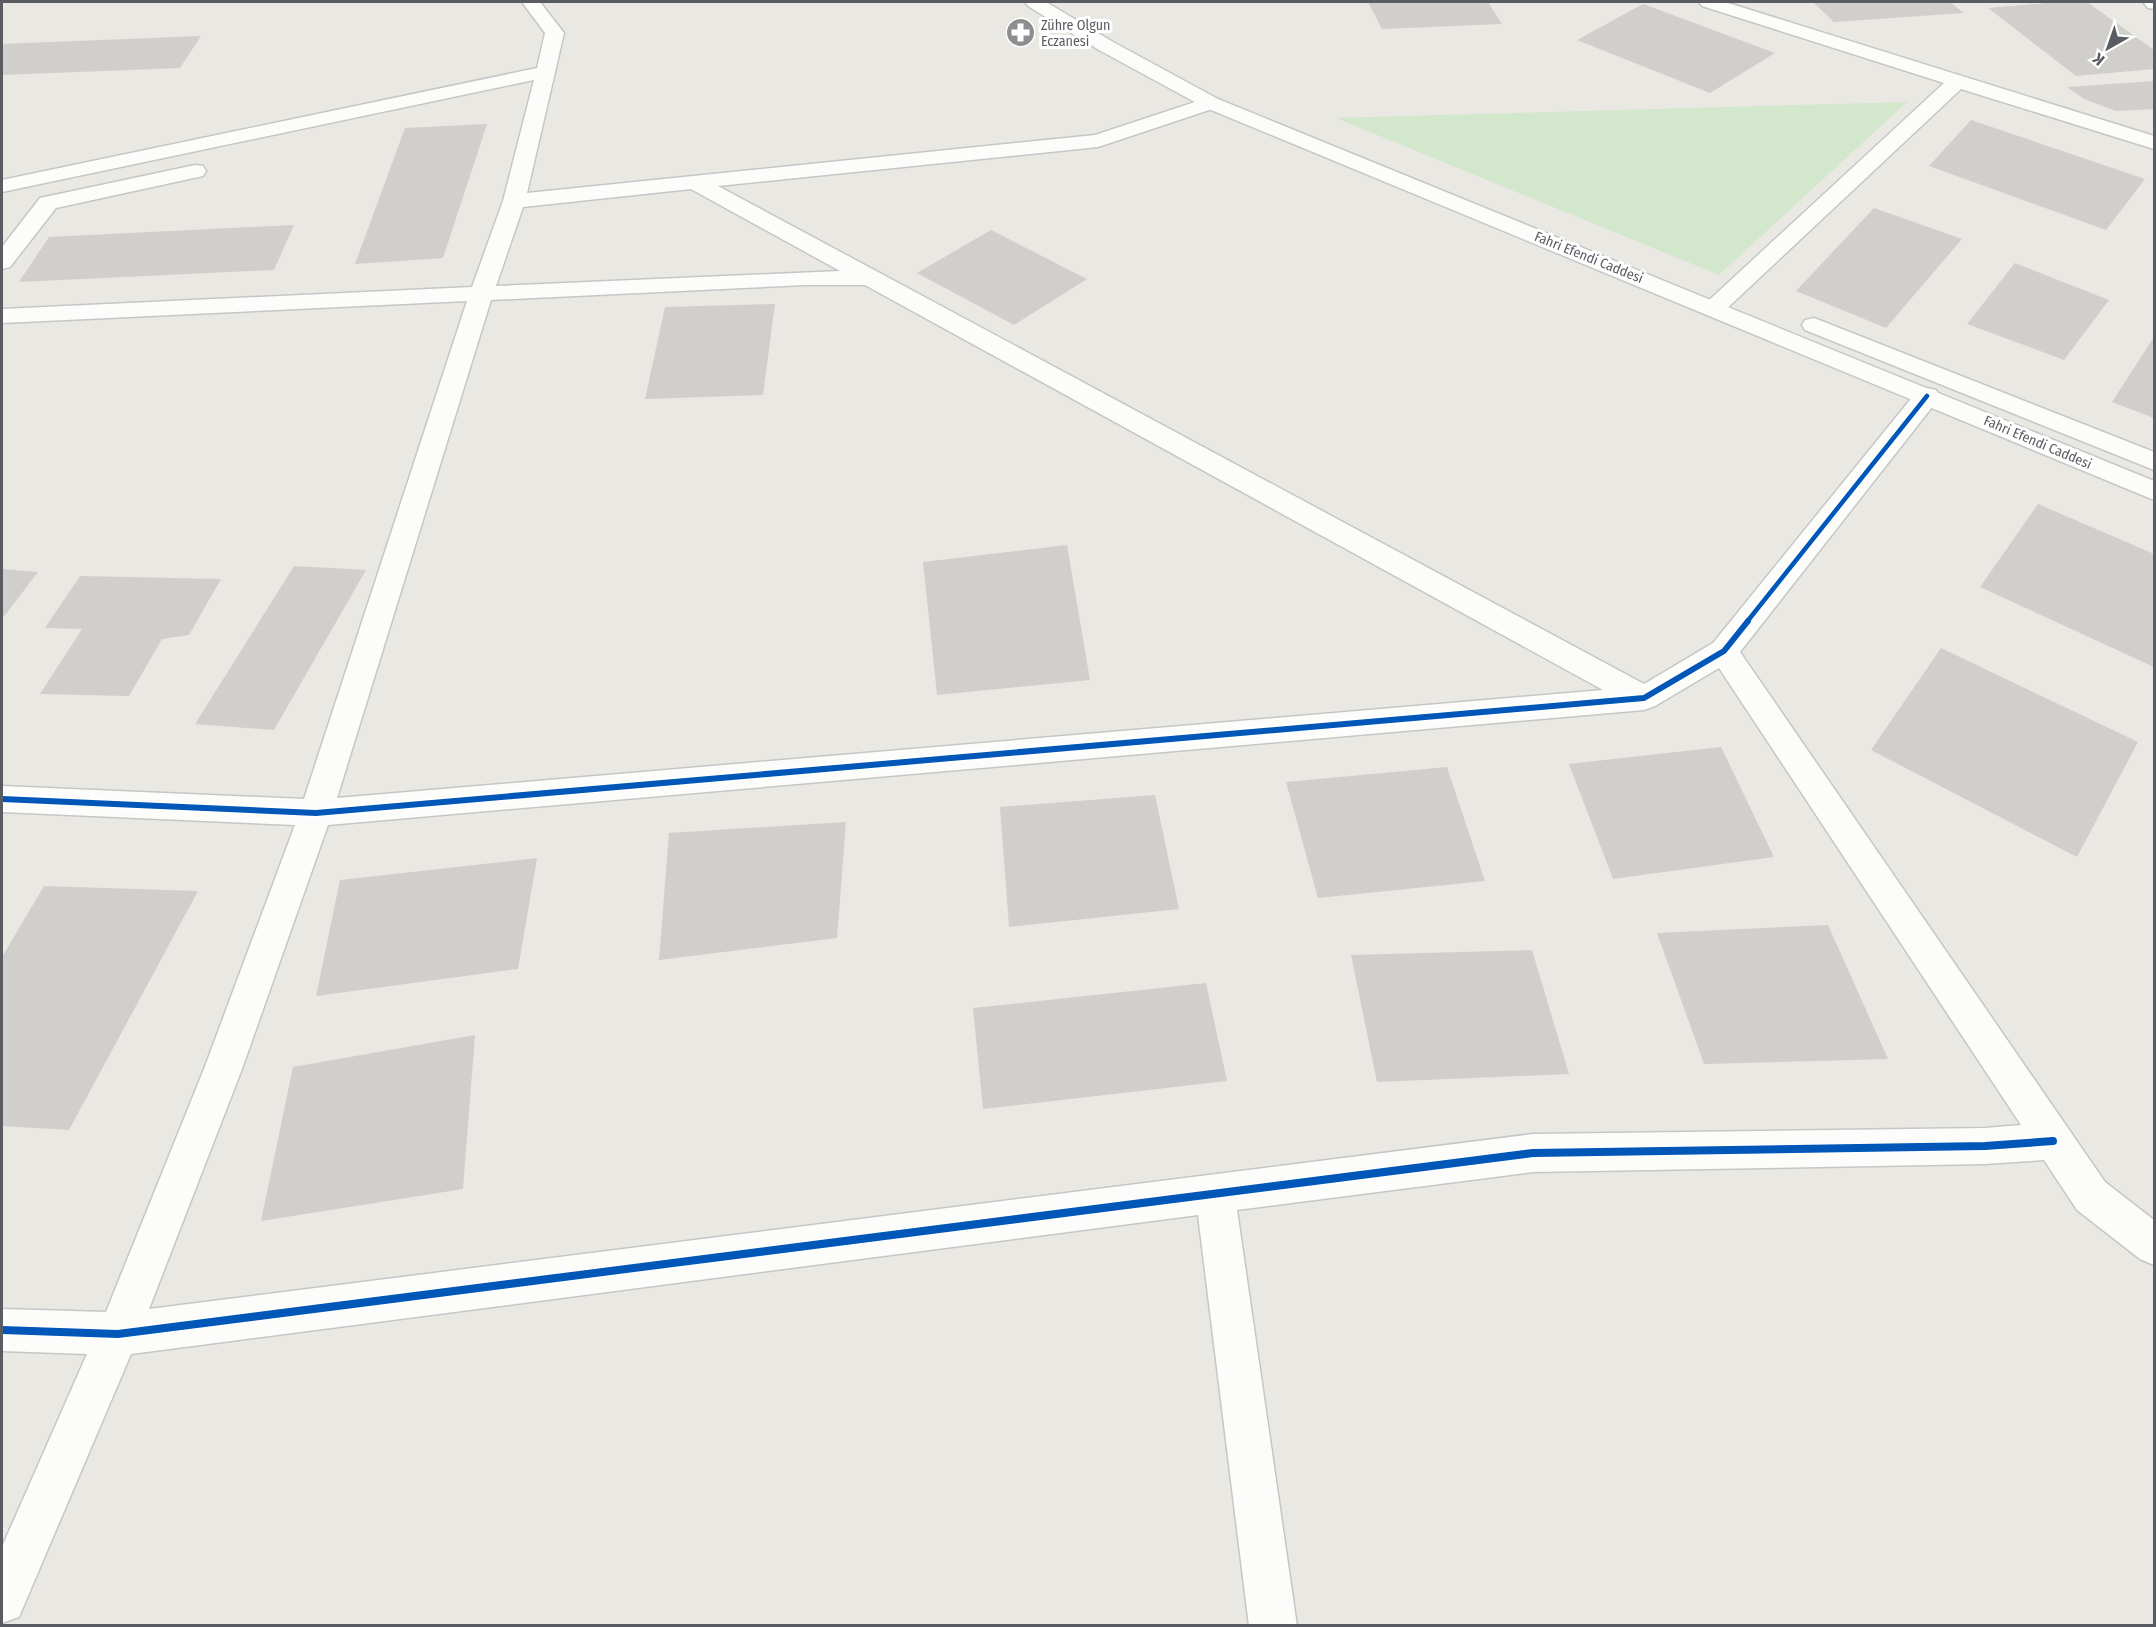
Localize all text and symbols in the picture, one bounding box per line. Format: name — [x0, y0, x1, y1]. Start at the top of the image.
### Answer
pharmacy icon: Zühre Olgun Eczanesi — [1004, 17, 1036, 49]
place label: Zühre Olgun Eczanesi — [1041, 17, 1110, 50]
north arrow — [2078, 18, 2138, 78]
text: K — [2088, 48, 2108, 69]
street label: Fahri Efendi Caddesi — [1532, 228, 1646, 287]
street label: Fahri Efendi Caddesi — [1981, 412, 2094, 473]

